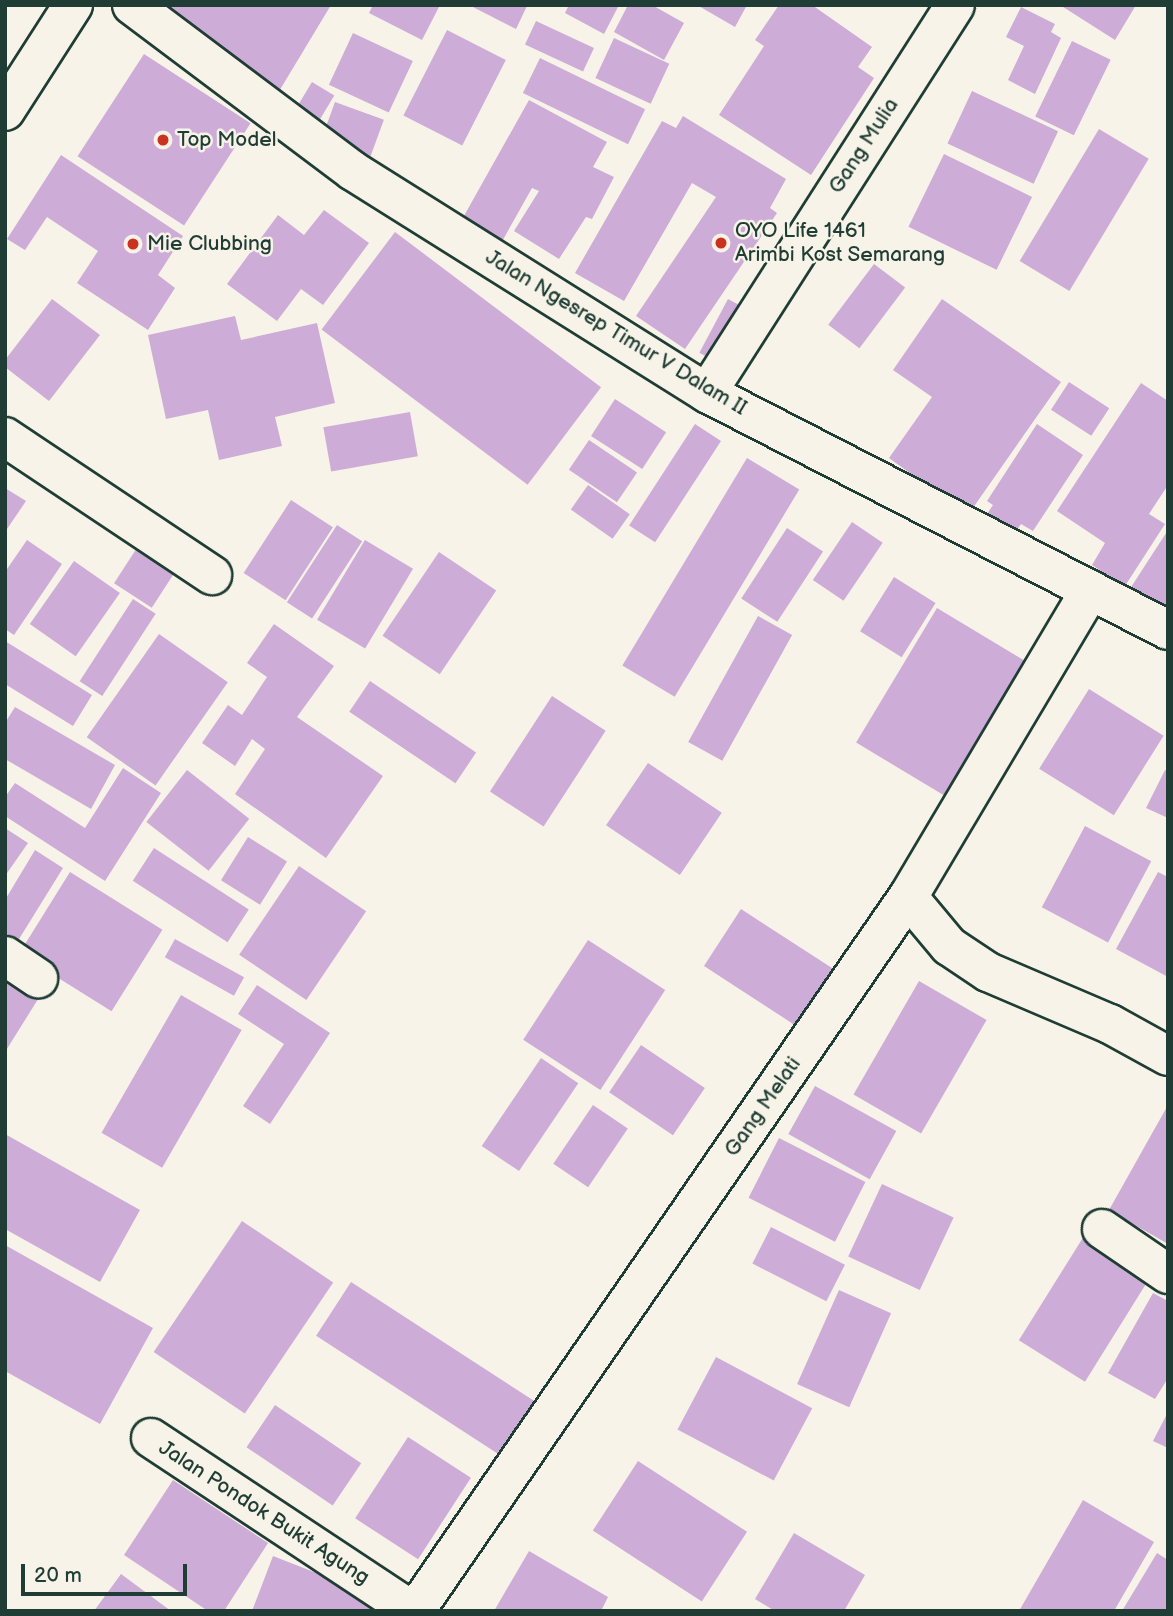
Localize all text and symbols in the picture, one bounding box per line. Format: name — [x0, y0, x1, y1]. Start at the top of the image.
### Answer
street label: Gang Mulia — [824, 94, 904, 198]
place label: Top Model — [177, 127, 276, 153]
marker: Top Model — [155, 132, 171, 148]
place label: OYO Life 1461 Arimbi Kost Semarang — [735, 218, 945, 268]
place label: Mie Clubbing — [147, 231, 272, 257]
marker: OYO Life 1461 Arimbi Kost Semarang — [713, 235, 729, 251]
marker: Mie Clubbing — [125, 236, 141, 252]
street label: Jalan Ngesrep Timur V Dalam II — [480, 245, 752, 421]
street label: Gang Melati — [720, 1052, 806, 1162]
street label: Jalan Pondok Bukit Agung — [154, 1435, 374, 1591]
scale bar — [24, 1550, 191, 1594]
text: 20 m — [34, 1563, 82, 1588]

